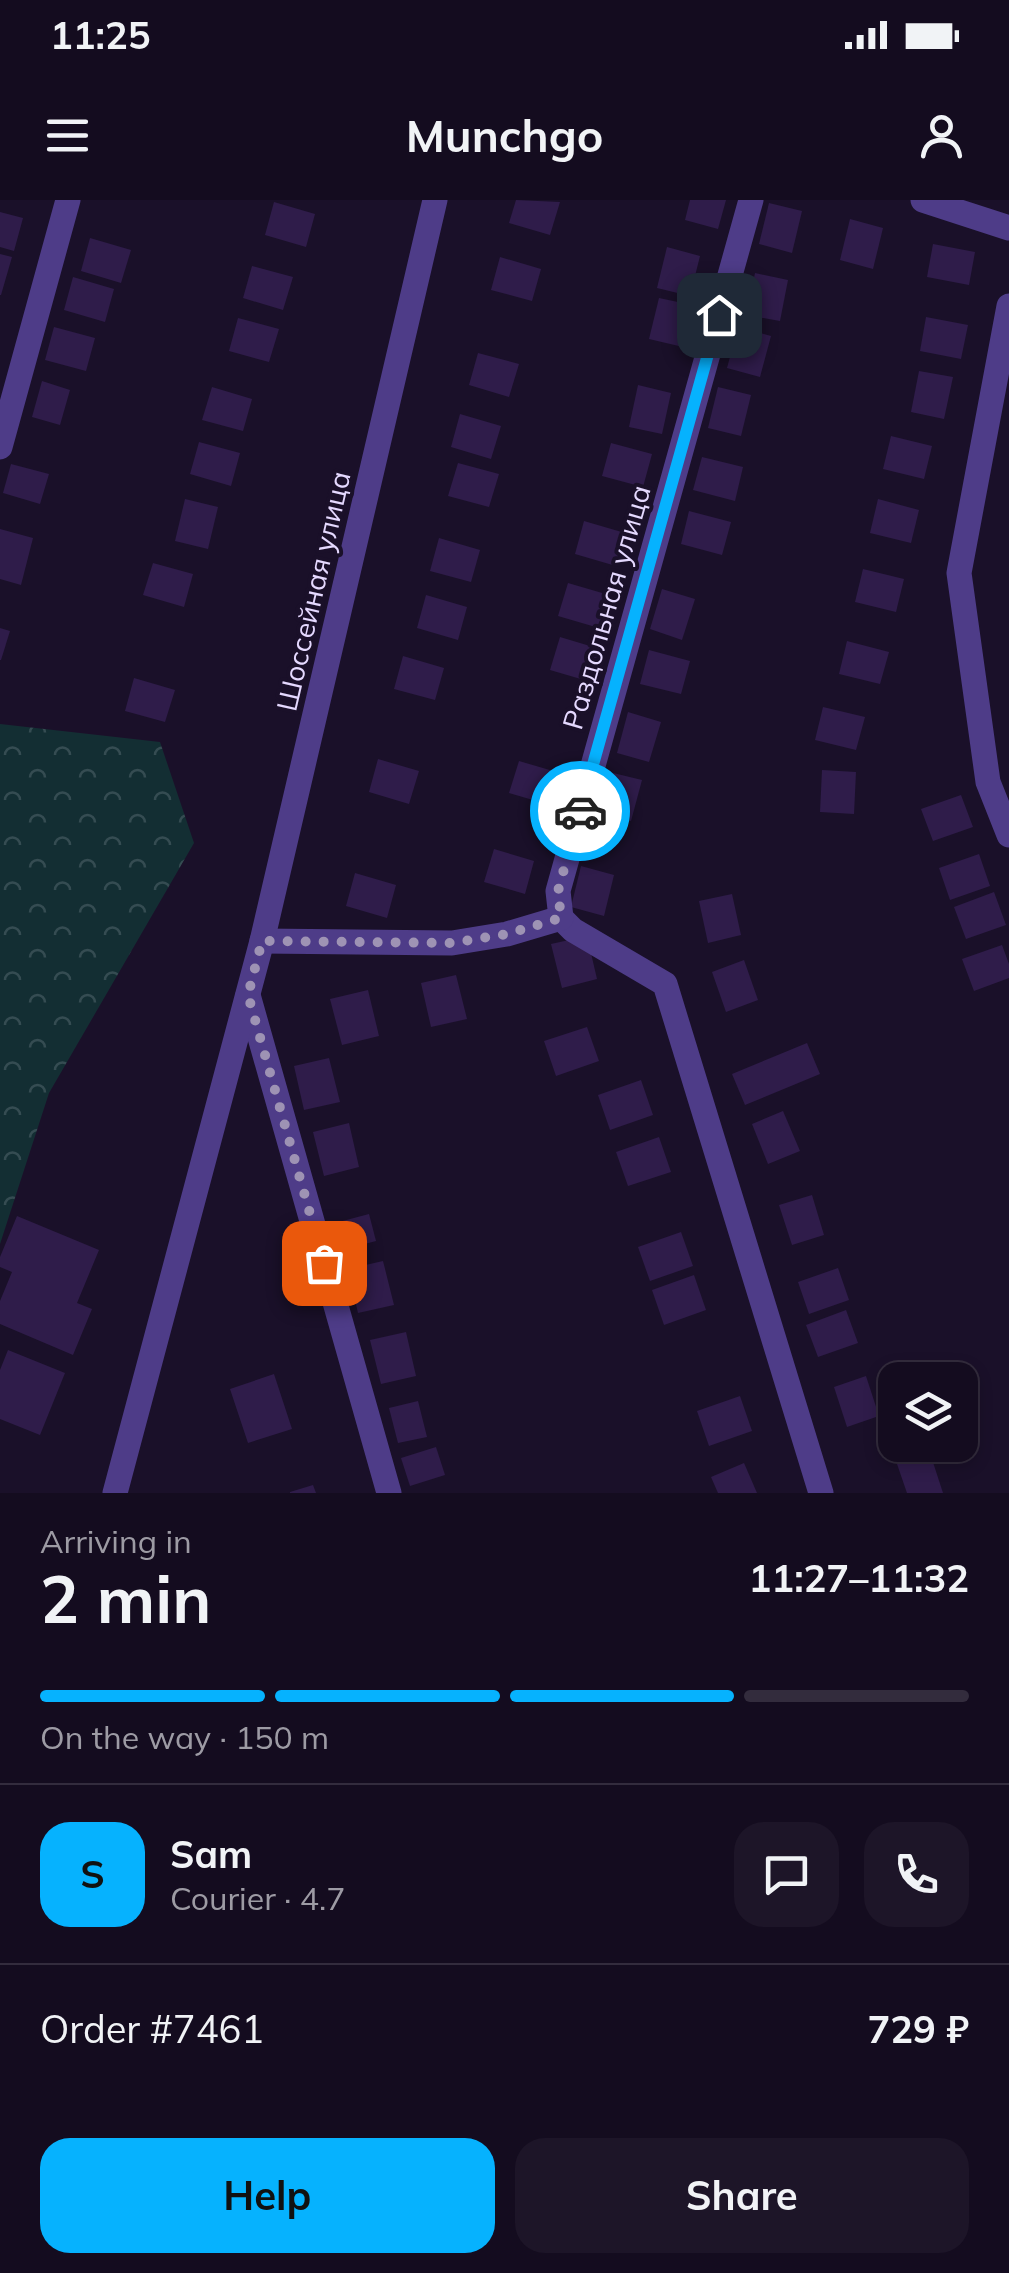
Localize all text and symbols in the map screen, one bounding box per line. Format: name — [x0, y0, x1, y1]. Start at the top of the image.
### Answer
text: 11:25 — [50, 11, 151, 59]
text: Munchgo — [406, 107, 603, 163]
icon: menu — [40, 108, 95, 163]
icon: person — [914, 108, 969, 163]
pin — [677, 273, 762, 358]
icon: home — [692, 288, 747, 343]
street label: Шоссейная улица — [268, 468, 358, 714]
street label: Раздольная улица — [554, 481, 658, 733]
courier — [530, 761, 630, 861]
icon: car — [553, 784, 608, 839]
pin — [282, 1221, 367, 1306]
icon: bag — [297, 1236, 352, 1291]
map controls — [878, 1362, 978, 1462]
button: layers — [878, 1362, 978, 1462]
text: Arriving in — [40, 1521, 192, 1561]
text: 11:27–11:32 — [749, 1554, 969, 1602]
text: 2 min — [40, 1558, 211, 1639]
text: On the way · 150 m — [40, 1717, 329, 1757]
button: chat — [734, 1822, 839, 1927]
button: phone — [864, 1822, 969, 1927]
text: Sam — [170, 1830, 252, 1878]
text: S — [80, 1850, 105, 1898]
text: Courier · 4.7 — [170, 1878, 346, 1918]
text: Order #7461 — [40, 2005, 264, 2053]
text: 729 ₽ — [867, 2005, 969, 2053]
button: Help — [40, 2138, 495, 2253]
button: Share — [515, 2138, 969, 2253]

